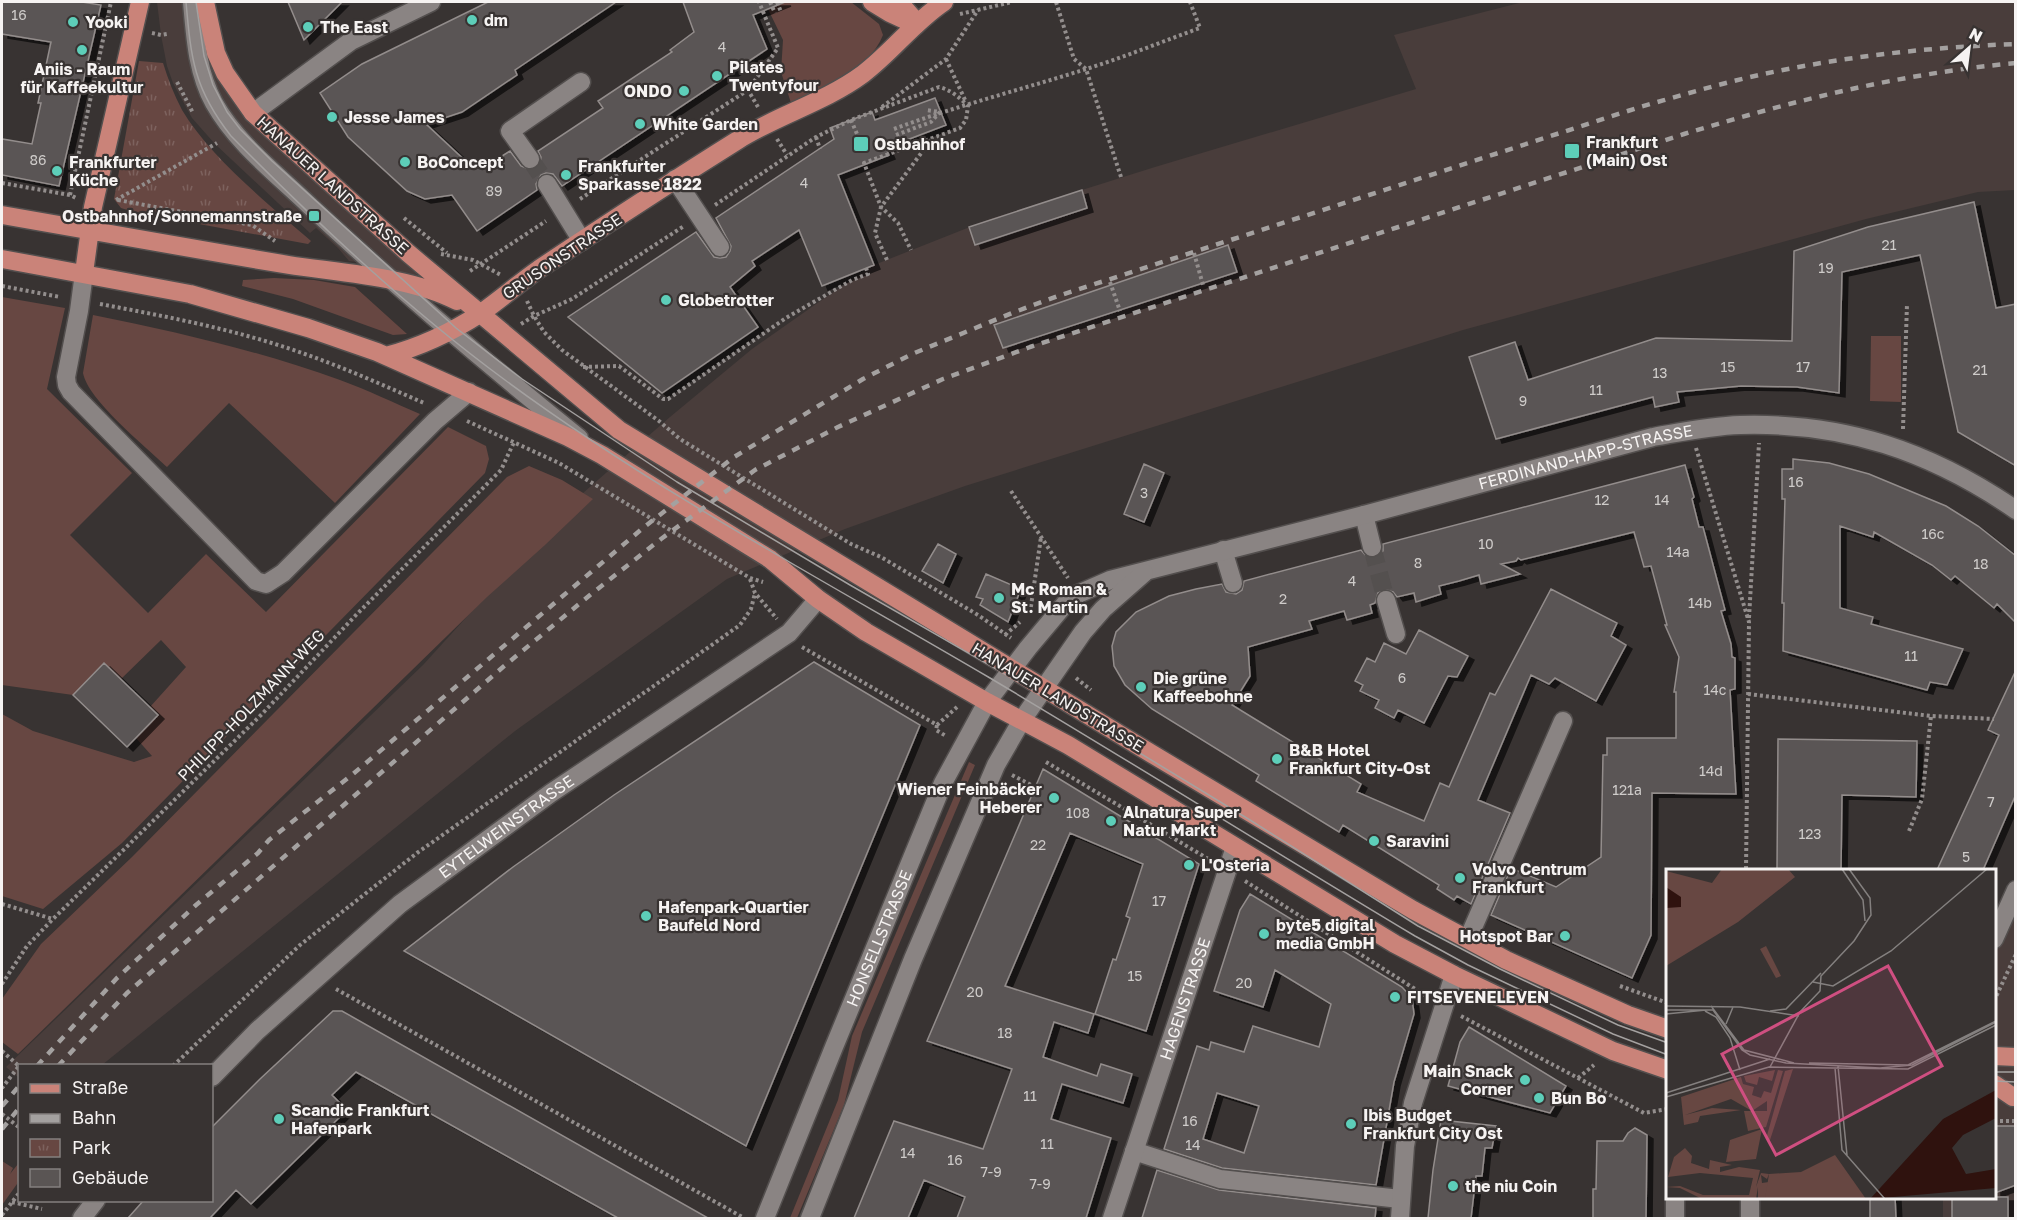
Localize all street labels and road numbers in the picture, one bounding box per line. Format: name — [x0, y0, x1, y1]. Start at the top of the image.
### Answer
street label: HANAUER LANDSTRASSE — [253, 112, 413, 258]
street label: GRUSONSTRASSE — [499, 209, 625, 303]
street label: FERDINAND-HAPP-STRASSE — [1476, 420, 1694, 494]
street label: PHILIPP-HOLZMANN-WEG — [173, 625, 329, 785]
street label: HANAUER LANDSTRASSE — [968, 638, 1148, 756]
street label: EYTELWEINSTRASSE — [434, 771, 578, 882]
street label: HONSELLSTRASSE — [842, 867, 916, 1010]
street label: HAGENSTRASSE — [1155, 935, 1214, 1062]

